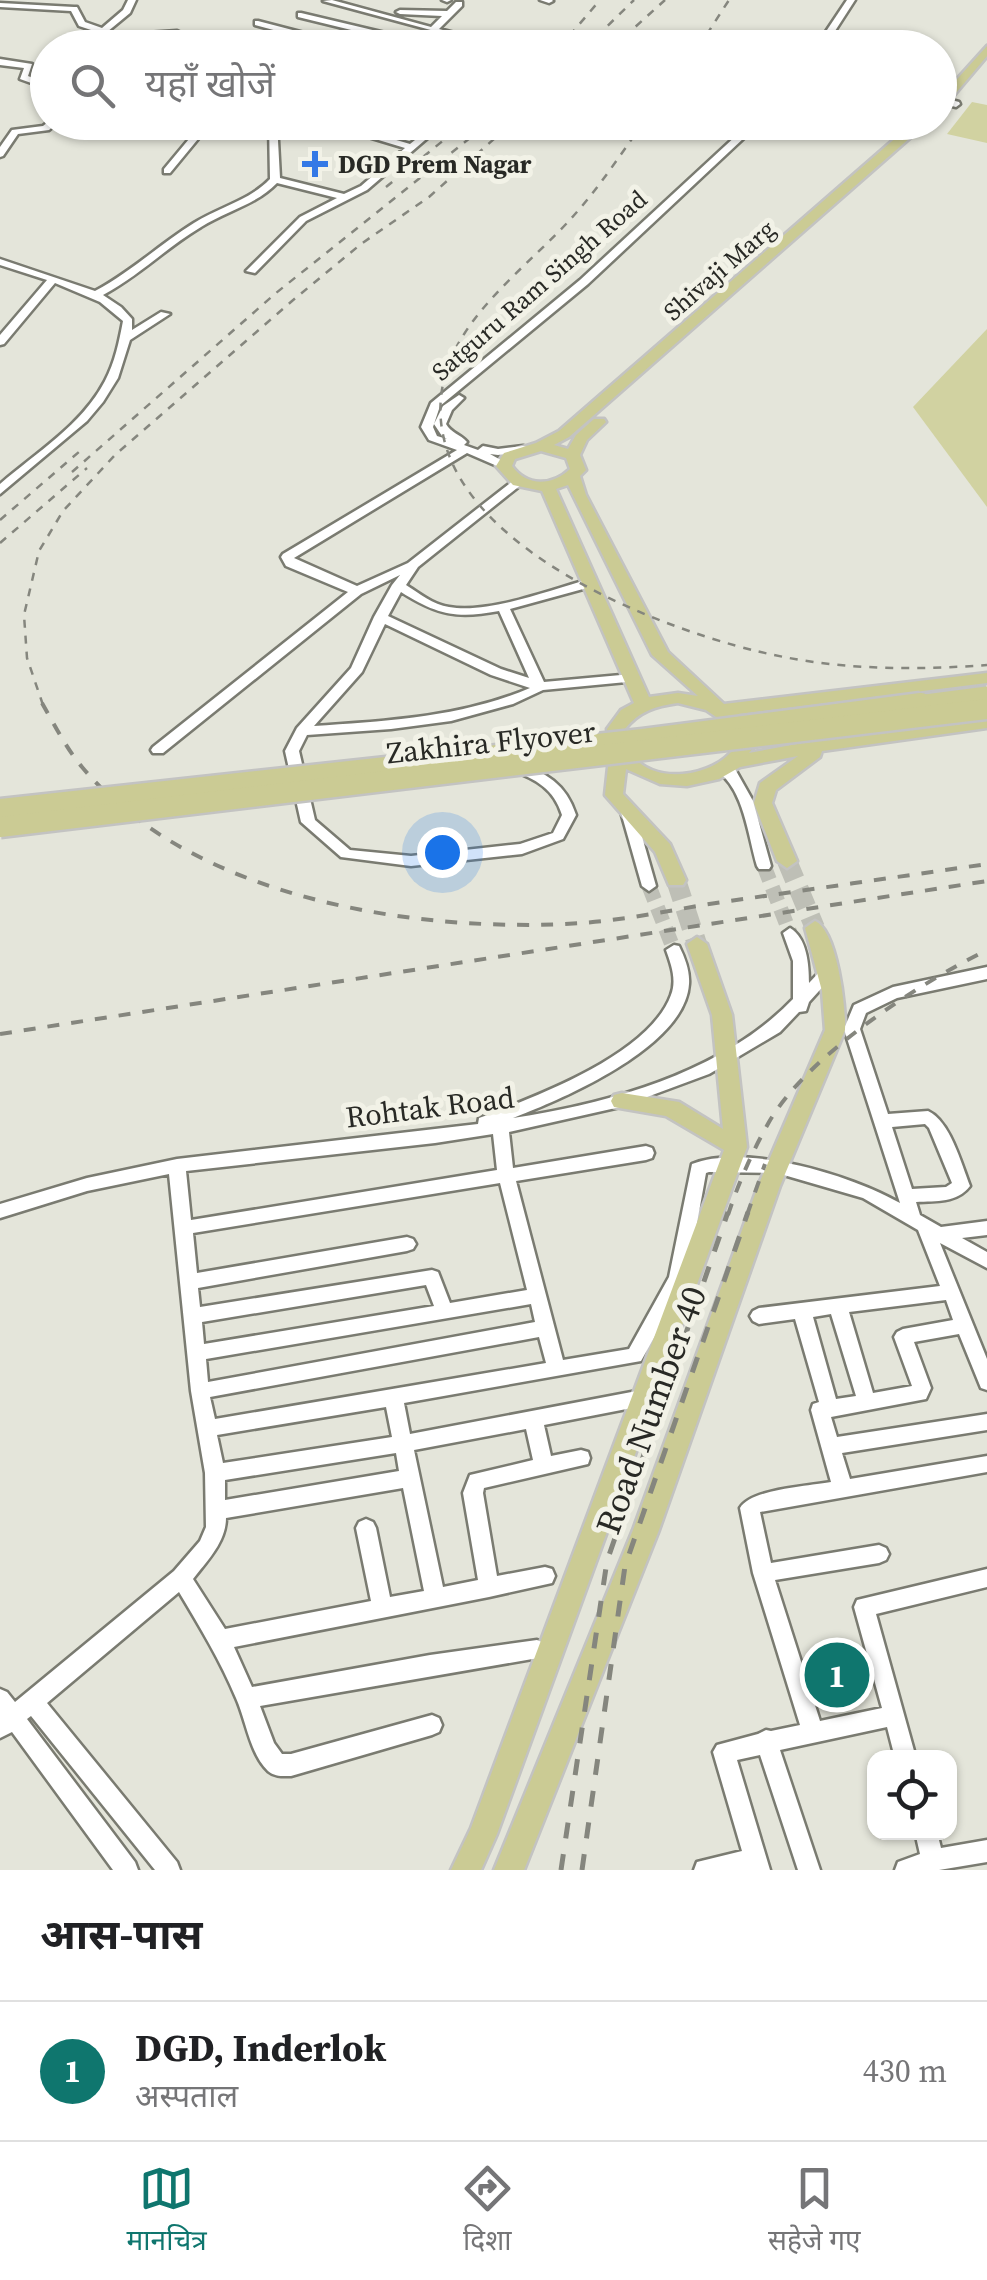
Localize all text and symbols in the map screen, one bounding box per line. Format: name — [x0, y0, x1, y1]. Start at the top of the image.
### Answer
search box — [30, 30, 957, 140]
icon: search — [65, 58, 120, 113]
text: यहाँ खोजें — [145, 58, 275, 110]
place label: DGD Prem Nagar — [338, 147, 532, 181]
marker: DGD Prem Nagar — [302, 151, 328, 177]
street label: Satguru Ram Singh Road — [424, 182, 654, 388]
street label: Shivaji Marg — [656, 212, 782, 328]
street label: Zakhira Flyover — [385, 711, 598, 773]
your location — [417, 827, 468, 878]
street label: Rohtak Road — [343, 1076, 517, 1138]
street label: Road Number 40 — [584, 1279, 718, 1541]
pin: 1 — [804, 1638, 870, 1712]
map controls — [867, 1750, 957, 1840]
button: locate — [867, 1750, 957, 1840]
text: आस-पास — [40, 1905, 203, 1963]
text: DGD, Inderlok — [135, 2022, 386, 2074]
text: 1 — [64, 2049, 81, 2093]
text: 430 m — [863, 2049, 947, 2093]
text: अस्पताल — [135, 2074, 238, 2118]
tab: मानचित्र — [127, 2161, 207, 2261]
tab: दिशा — [460, 2161, 515, 2261]
tab: सहेजे गए — [768, 2161, 860, 2261]

